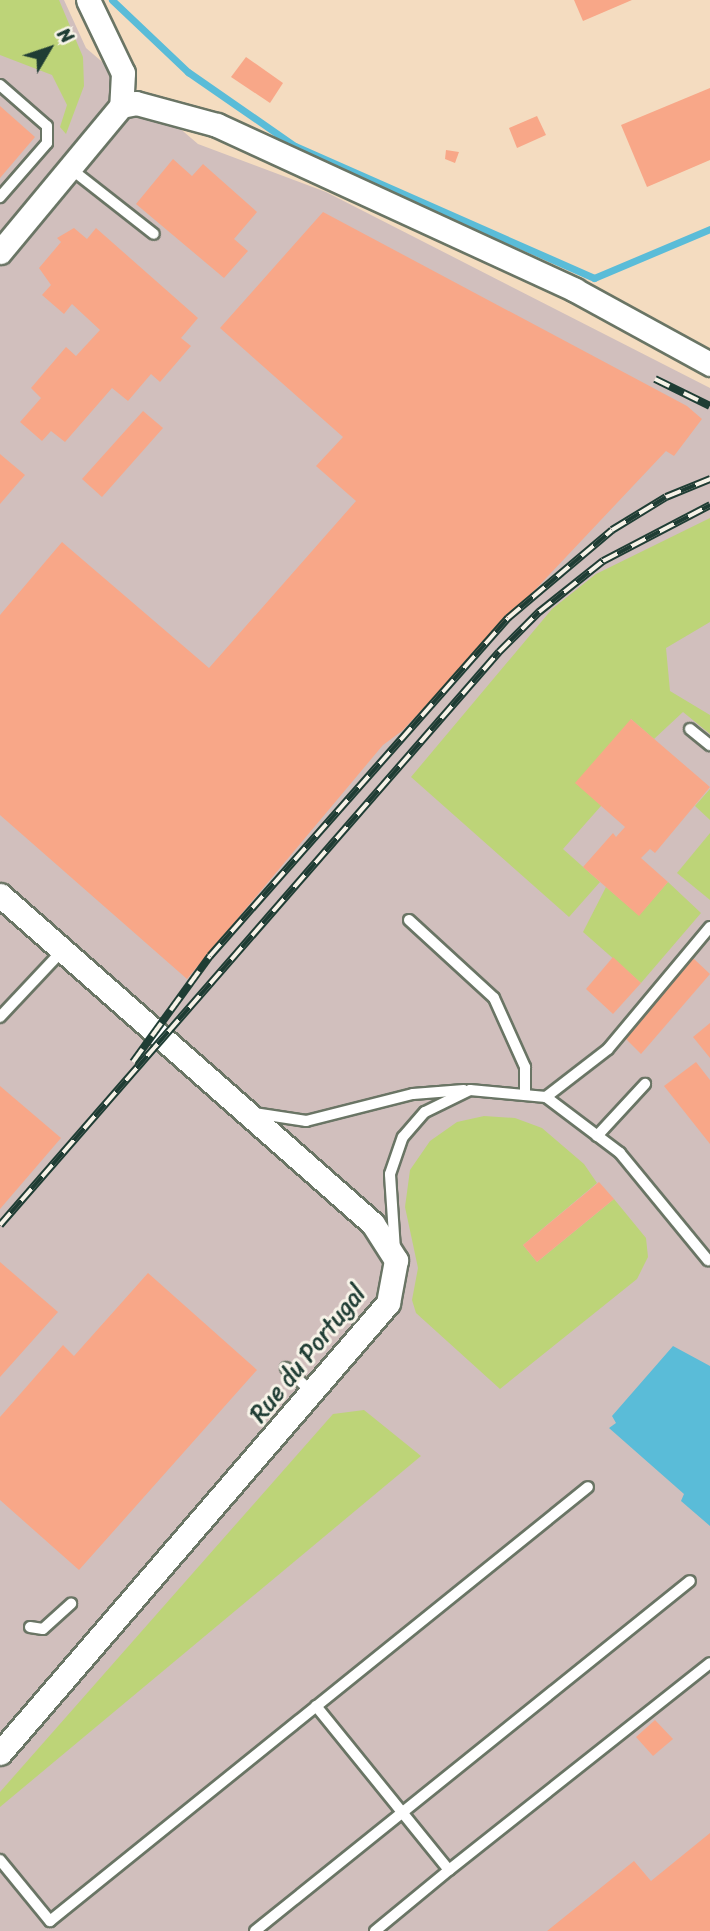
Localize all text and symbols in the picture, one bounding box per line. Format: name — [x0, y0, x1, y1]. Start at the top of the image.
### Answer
north arrow — [14, 14, 84, 84]
text: N — [49, 20, 83, 51]
street label: Rue du Portugal — [244, 1279, 372, 1429]

